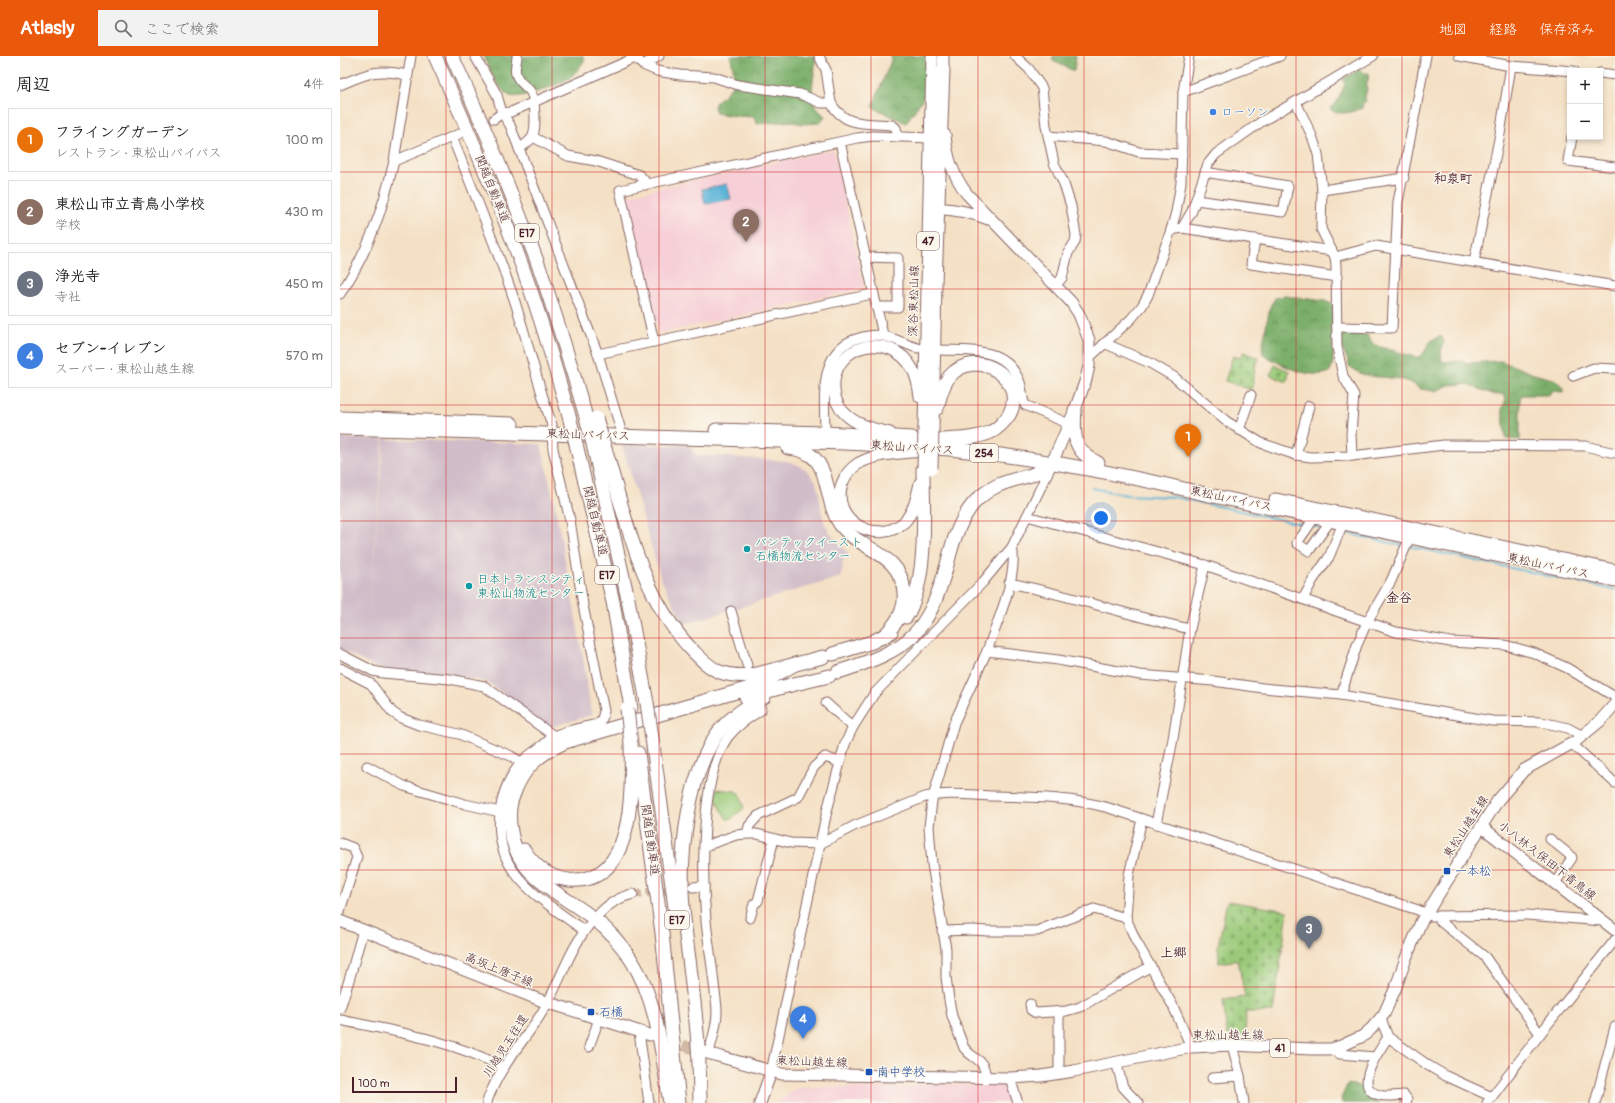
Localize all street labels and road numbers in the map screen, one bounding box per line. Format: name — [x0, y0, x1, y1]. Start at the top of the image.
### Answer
street label: 関越自動車道 — [472, 153, 512, 225]
road number: E17 — [515, 224, 539, 242]
road number: 47 — [917, 232, 939, 250]
street label: 深谷東松山線 — [906, 265, 922, 337]
street label: 東松山バイパス — [546, 426, 630, 444]
street label: 東松山バイパス — [870, 438, 954, 458]
road number: 254 — [970, 444, 998, 462]
street label: 東松山バイパス — [1188, 483, 1274, 515]
street label: 関越自動車道 — [580, 484, 610, 558]
street label: 東松山バイパス — [1505, 550, 1591, 582]
road number: E17 — [595, 566, 619, 584]
street label: 東松山越生線 — [1440, 793, 1492, 861]
street label: 関越自動車道 — [638, 803, 662, 877]
street label: 小八林久保田下青鳥線 — [1495, 818, 1599, 904]
road number: E17 — [665, 911, 689, 929]
street label: 高坂上唐子線 — [463, 950, 535, 990]
street label: 川越児玉往還 — [480, 1012, 532, 1080]
street label: 東松山越生線 — [1192, 1028, 1264, 1043]
road number: 41 — [1270, 1039, 1290, 1057]
street label: 東松山越生線 — [776, 1053, 848, 1071]

